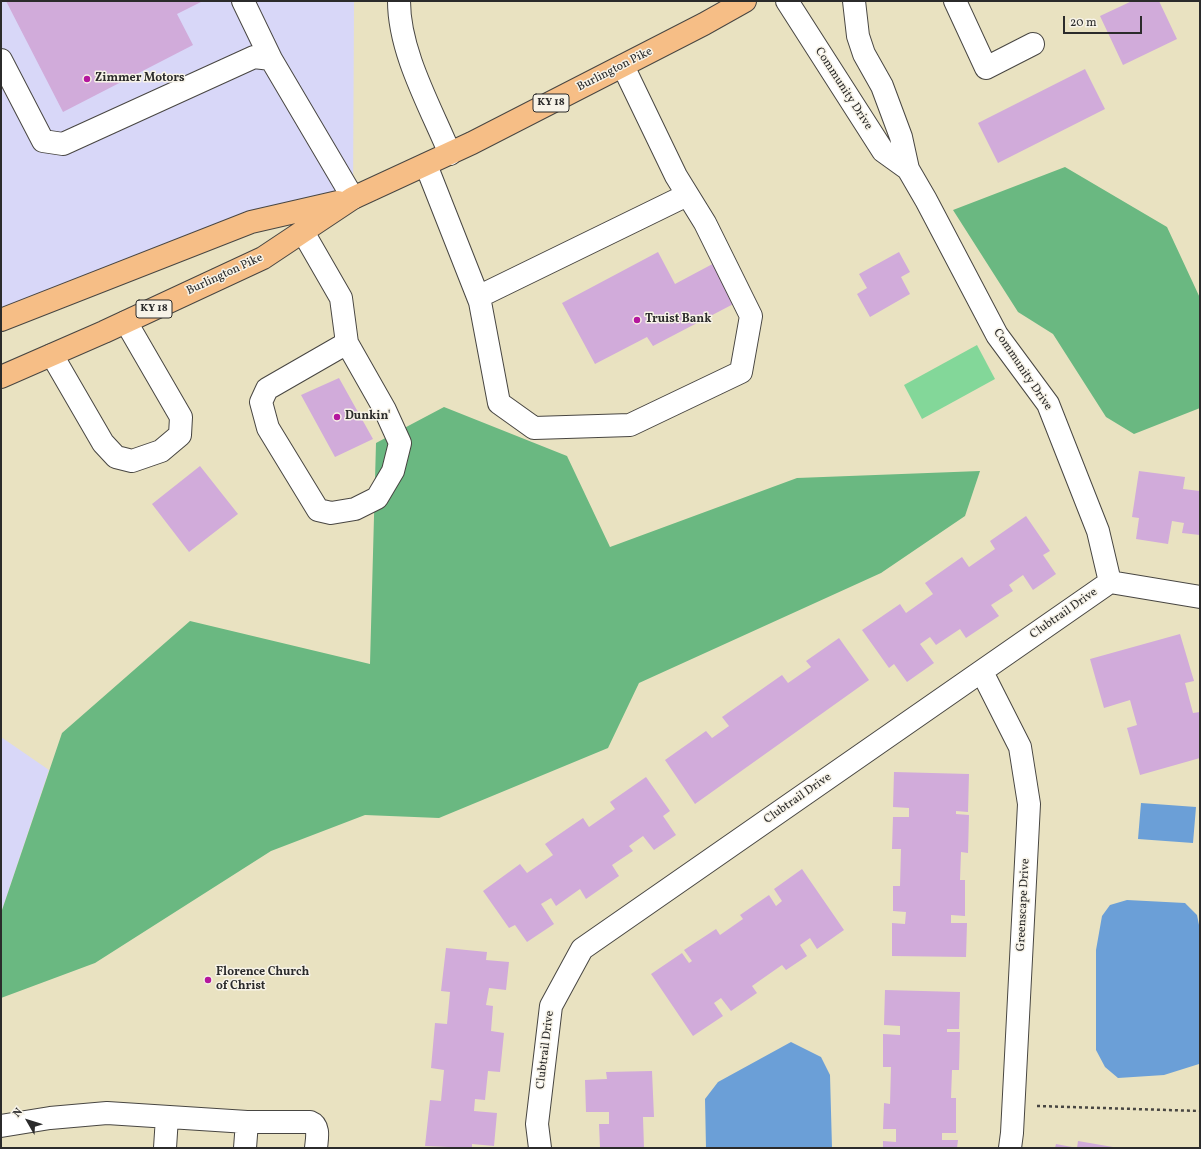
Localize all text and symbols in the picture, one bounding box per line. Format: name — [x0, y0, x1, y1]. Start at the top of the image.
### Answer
scale bar — [1065, 8, 1144, 34]
text: 20 m — [1070, 15, 1097, 31]
street label: Burlington Pike — [575, 45, 655, 95]
street label: Community Drive — [811, 45, 875, 133]
place label: Zimmer Motors — [95, 72, 185, 86]
marker: Zimmer Motors — [82, 74, 92, 84]
road number: KY 18 — [533, 94, 569, 112]
street label: Burlington Pike — [185, 251, 265, 299]
road number: KY 18 — [136, 300, 172, 318]
place label: Truist Bank — [645, 313, 711, 327]
marker: Truist Bank — [632, 315, 642, 325]
street label: Community Drive — [989, 326, 1055, 414]
place label: Dunkin' — [345, 410, 390, 424]
marker: Dunkin' — [332, 412, 342, 422]
street label: Clubtrail Drive — [1028, 585, 1100, 643]
street label: Clubtrail Drive — [762, 770, 834, 828]
street label: Greenscape Drive — [1014, 858, 1034, 952]
place label: Florence Church of Christ — [216, 966, 309, 994]
marker: Florence Church of Christ — [203, 975, 213, 985]
street label: Clubtrail Drive — [534, 1010, 558, 1090]
north arrow — [8, 1101, 48, 1141]
text: N — [10, 1105, 27, 1121]

